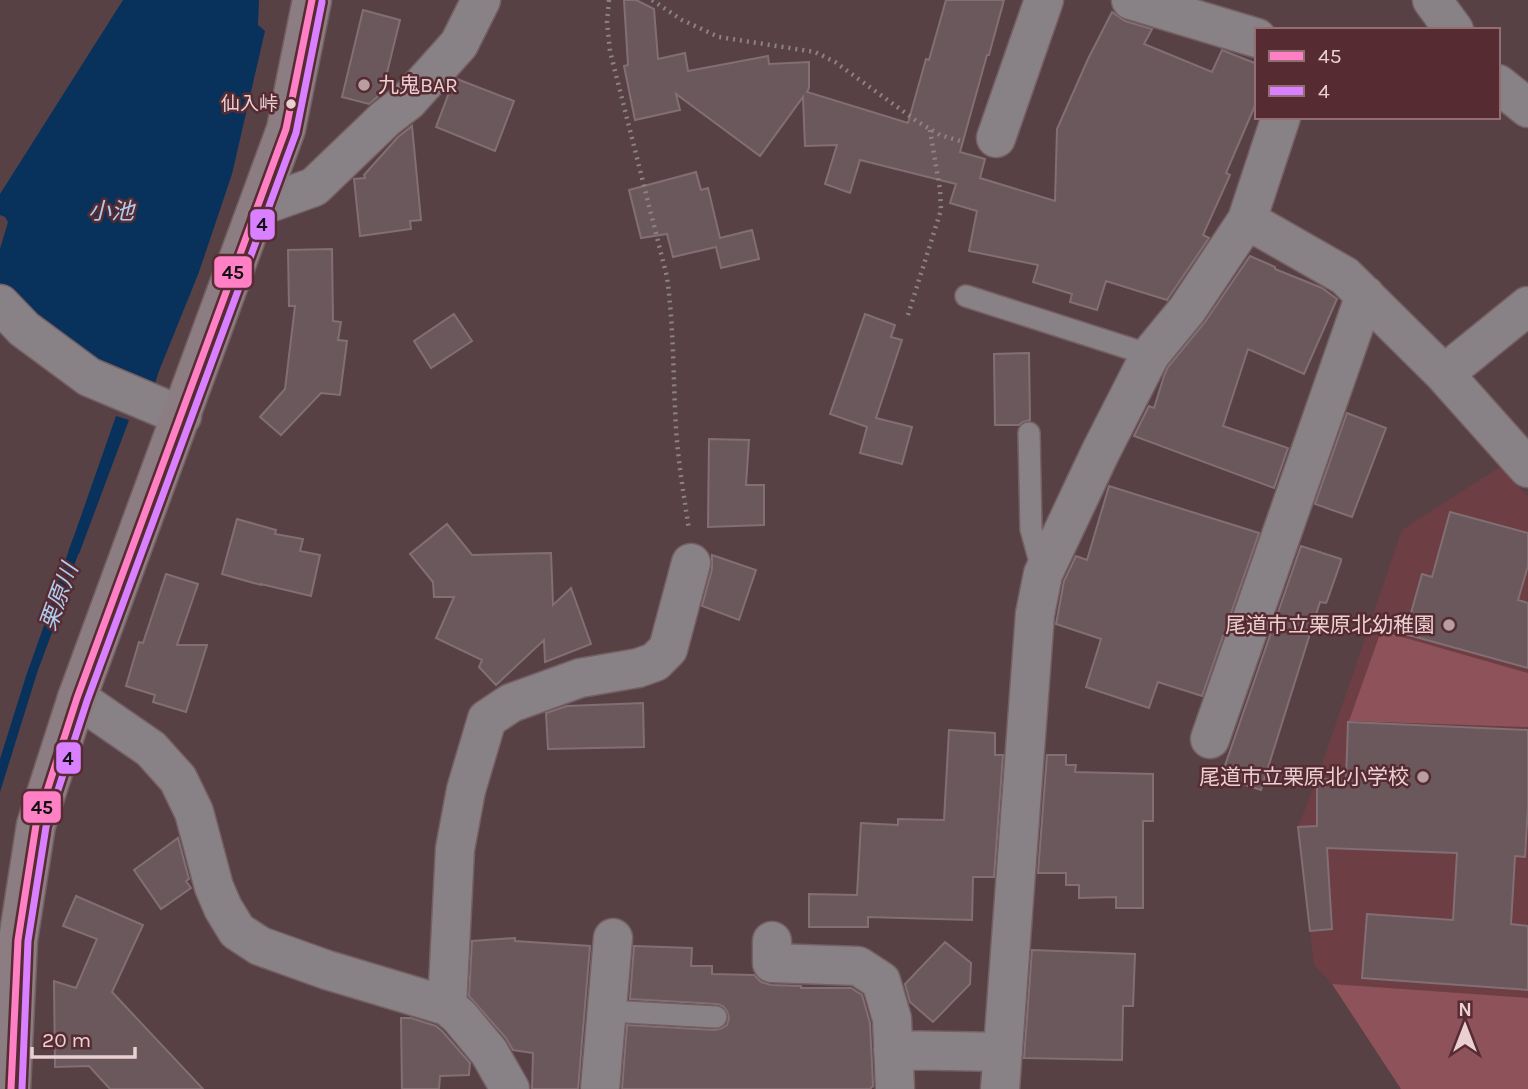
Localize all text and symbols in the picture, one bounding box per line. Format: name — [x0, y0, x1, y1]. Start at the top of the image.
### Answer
legend — [1255, 28, 1500, 119]
text: 45 — [1318, 44, 1342, 68]
place label: 九鬼BAR — [378, 73, 458, 97]
marker: 九鬼BAR — [356, 77, 372, 93]
text: 4 — [1318, 79, 1330, 103]
place label: 仙入峠 — [221, 93, 278, 115]
marker: 仙入峠 — [284, 97, 298, 111]
water label: 小池 — [88, 198, 136, 225]
line badge: 4 — [249, 208, 276, 241]
text: 4 — [256, 214, 268, 236]
line badge: 45 — [213, 255, 253, 289]
text: 45 — [222, 262, 244, 284]
water label: 栗原川 — [35, 557, 85, 634]
place label: 尾道市立栗原北幼稚園 — [1225, 613, 1435, 637]
marker: 尾道市立栗原北幼稚園 — [1441, 617, 1457, 633]
line badge: 4 — [55, 741, 82, 775]
text: 4 — [62, 748, 74, 770]
place label: 尾道市立栗原北小学校 — [1199, 765, 1409, 789]
marker: 尾道市立栗原北小学校 — [1415, 769, 1431, 785]
line badge: 45 — [22, 790, 62, 824]
text: 45 — [31, 797, 53, 819]
north arrow — [1430, 991, 1500, 1061]
text: N — [1458, 999, 1472, 1021]
scale bar — [32, 1016, 135, 1060]
text: 20 m — [42, 1028, 91, 1052]

